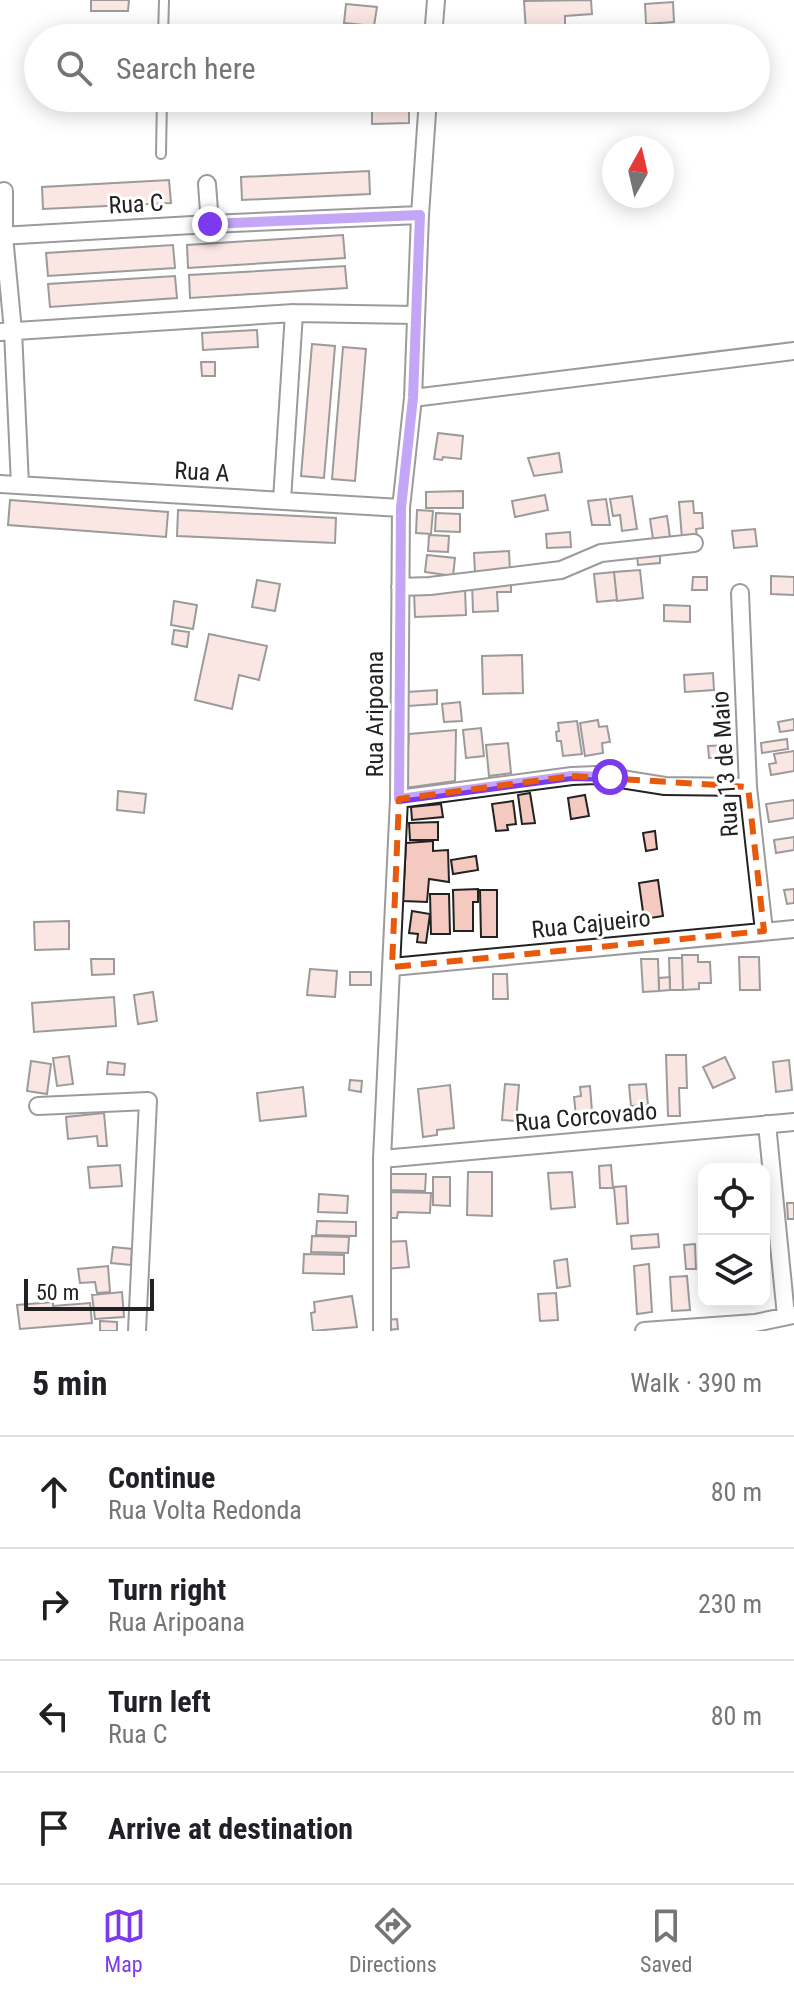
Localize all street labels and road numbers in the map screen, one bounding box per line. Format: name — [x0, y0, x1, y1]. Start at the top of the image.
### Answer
street label: Rua C — [108, 189, 164, 219]
street label: Rua A — [174, 457, 230, 487]
street label: Rua Aripoana — [361, 651, 389, 777]
street label: Rua 13 de Maio — [706, 690, 744, 838]
street label: Rua Cajueiro — [530, 904, 652, 944]
street label: Rua Corcovado — [514, 1097, 658, 1137]

